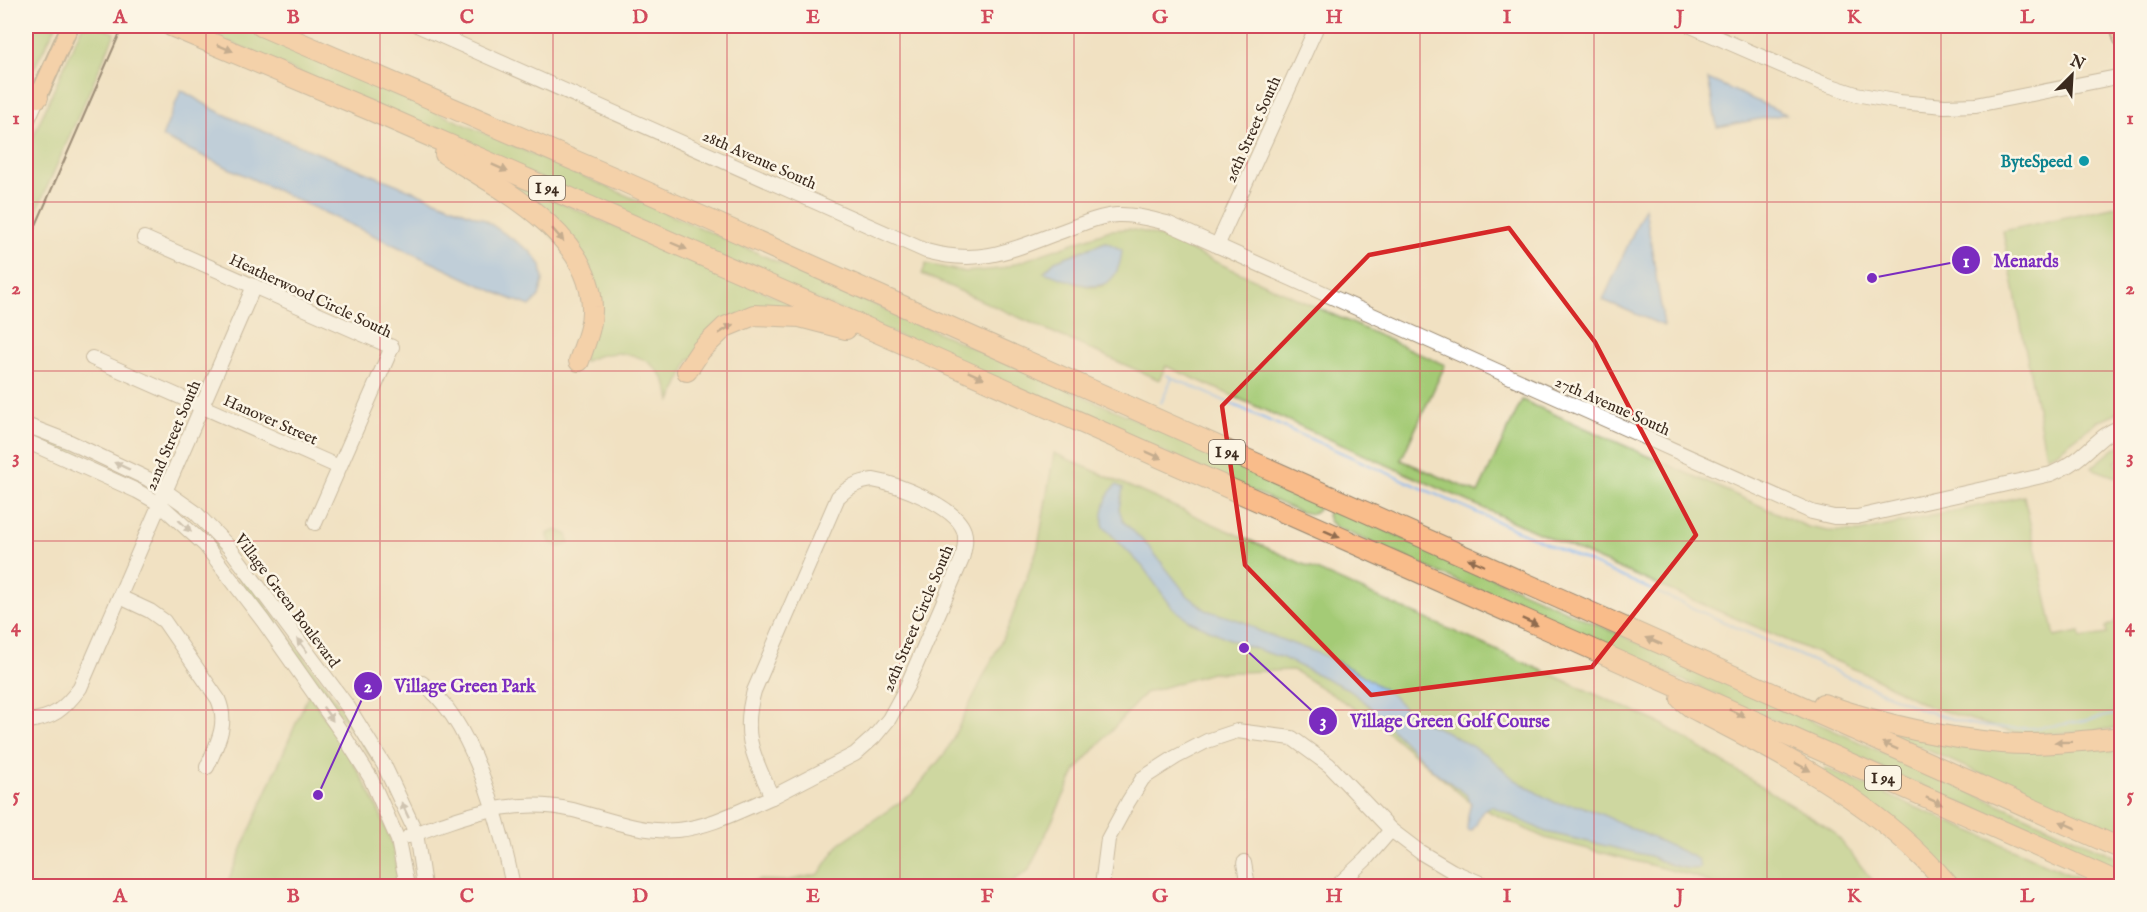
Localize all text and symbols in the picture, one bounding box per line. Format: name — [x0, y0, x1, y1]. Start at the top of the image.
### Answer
text: A — [112, 5, 128, 30]
text: B — [286, 5, 300, 30]
text: C — [460, 5, 474, 30]
text: D — [632, 5, 648, 30]
text: E — [806, 5, 820, 30]
text: F — [981, 5, 994, 30]
text: G — [1152, 5, 1169, 30]
text: H — [1325, 5, 1343, 30]
text: I — [1503, 5, 1512, 30]
text: J — [1673, 5, 1685, 30]
text: K — [1847, 5, 1863, 30]
text: L — [2020, 5, 2035, 30]
one-way arrow — [217, 43, 235, 53]
north arrow — [2042, 45, 2102, 105]
text: N — [2066, 51, 2088, 75]
street label: 26th Street South — [1221, 73, 1286, 186]
text: 1 — [12, 106, 20, 131]
text: 1 — [2126, 106, 2134, 131]
street label: 28th Avenue South — [699, 127, 820, 195]
place label: ByteSpeed — [2001, 153, 2072, 173]
marker: ByteSpeed — [2077, 154, 2091, 168]
one-way arrow — [492, 163, 509, 172]
road number: I 94 — [529, 176, 565, 200]
one-way arrow — [551, 227, 564, 242]
one-way arrow — [670, 242, 688, 251]
callout: Menards — [1951, 242, 2070, 278]
street label: Heatherwood Circle South — [226, 250, 395, 344]
text: 1 — [1963, 251, 1970, 274]
text: Menards — [1994, 251, 2059, 274]
text: 2 — [11, 276, 21, 301]
text: 2 — [2125, 276, 2135, 301]
one-way arrow — [718, 323, 735, 334]
one-way arrow — [967, 371, 985, 381]
street label: 27th Avenue South — [1552, 373, 1673, 441]
street label: 22nd Street South — [142, 377, 206, 494]
street label: Hanover Street — [220, 391, 321, 451]
road number: I 94 — [1209, 440, 1245, 464]
text: 3 — [12, 445, 20, 470]
text: 3 — [2126, 445, 2134, 470]
one-way arrow — [1145, 451, 1163, 460]
one-way arrow — [113, 461, 130, 470]
one-way arrow — [177, 519, 192, 533]
street label: Village Green Boulevard — [229, 529, 344, 673]
one-way arrow — [1324, 529, 1342, 539]
street label: 26th Street Circle South — [879, 542, 959, 695]
one-way arrow — [1466, 557, 1484, 567]
text: 4 — [11, 614, 22, 639]
text: 4 — [2125, 614, 2136, 639]
one-way arrow — [1521, 617, 1538, 626]
one-way arrow — [1645, 636, 1663, 645]
one-way arrow — [296, 638, 308, 653]
callout: Village Green Park — [353, 668, 548, 704]
text: 2 — [364, 676, 373, 699]
text: Village Green Park — [393, 676, 537, 699]
callout: Village Green Golf Course — [1308, 703, 1562, 739]
one-way arrow — [322, 706, 334, 721]
one-way arrow — [1728, 709, 1745, 718]
text: 3 — [1320, 711, 1326, 734]
text: Village Green Golf Course — [1349, 711, 1550, 734]
one-way arrow — [2054, 737, 2073, 747]
one-way arrow — [1881, 741, 1898, 750]
one-way arrow — [1795, 762, 1812, 772]
road number: I 94 — [1865, 766, 1901, 790]
text: 5 — [12, 783, 20, 808]
text: 5 — [2126, 783, 2134, 808]
one-way arrow — [1925, 797, 1943, 806]
one-way arrow — [400, 802, 409, 819]
one-way arrow — [2059, 820, 2077, 829]
text: A — [112, 884, 128, 909]
text: B — [286, 884, 300, 909]
text: C — [460, 884, 474, 909]
text: D — [632, 884, 648, 909]
text: E — [806, 884, 820, 909]
text: F — [981, 884, 994, 909]
text: G — [1152, 884, 1169, 909]
text: H — [1325, 884, 1343, 909]
text: I — [1503, 884, 1512, 909]
text: J — [1673, 884, 1685, 909]
text: K — [1847, 884, 1863, 909]
text: L — [2020, 884, 2035, 909]

